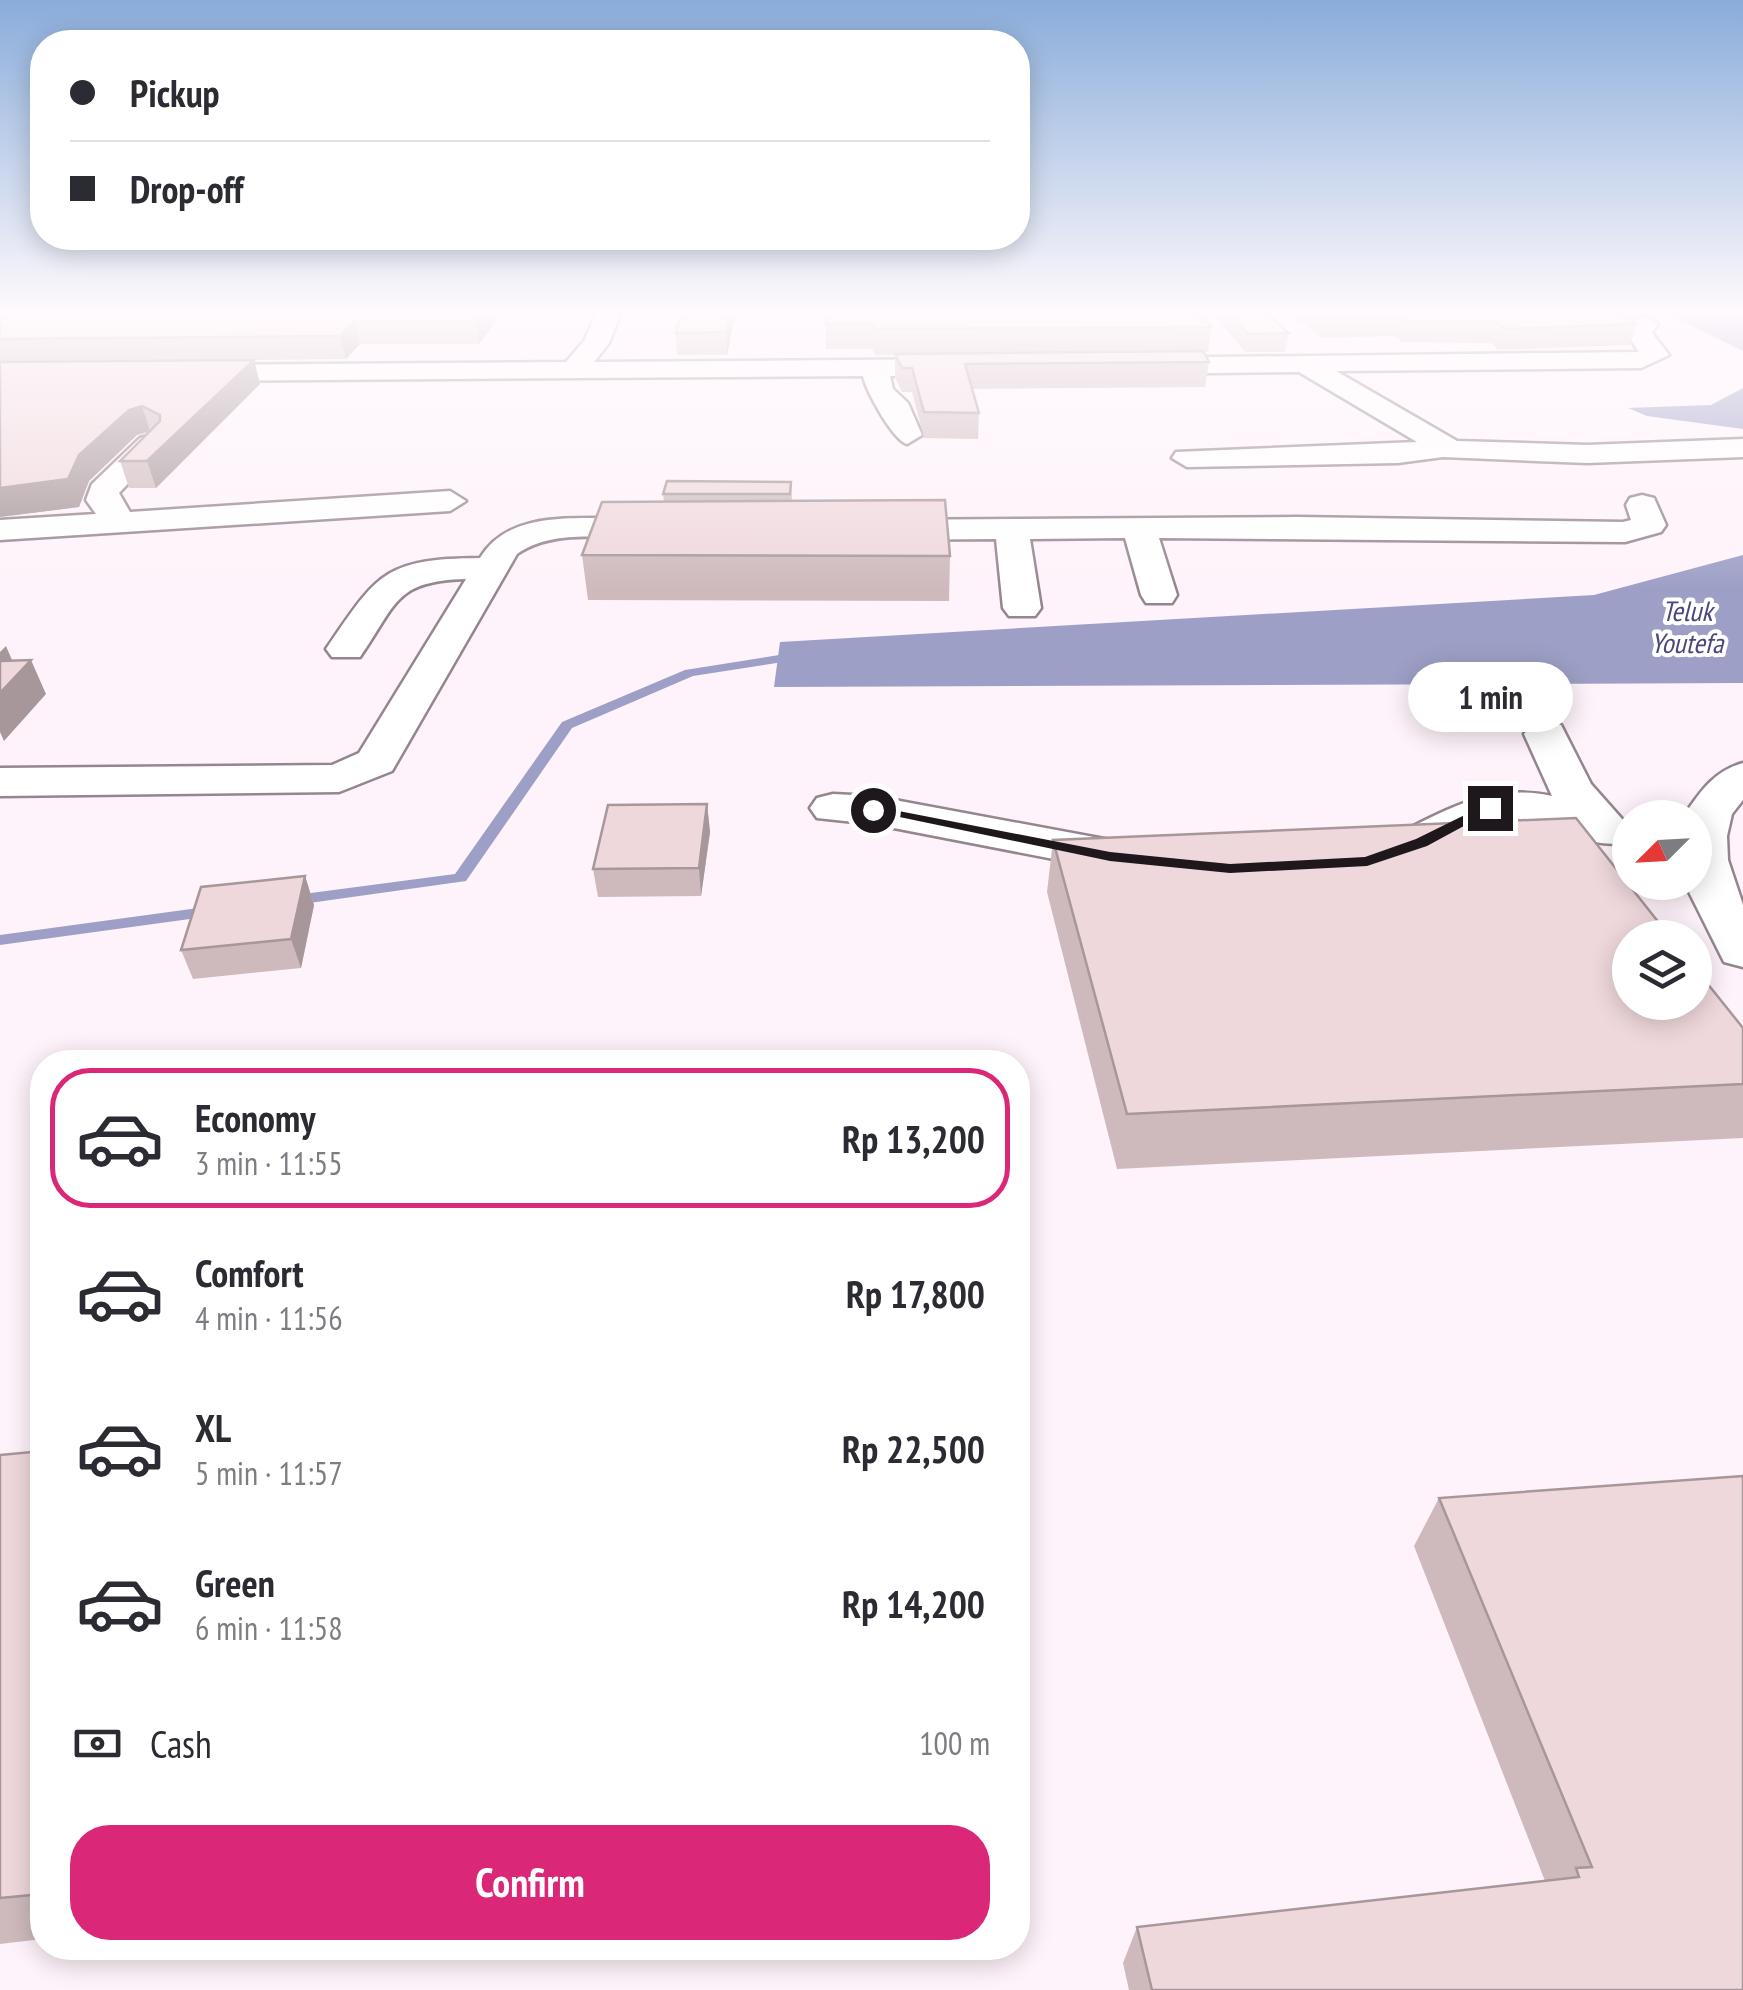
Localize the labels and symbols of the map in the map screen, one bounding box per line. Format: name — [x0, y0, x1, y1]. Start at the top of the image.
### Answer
water label: Teluk Youtefa — [1651, 592, 1725, 661]
callout: 1 min — [1408, 663, 1572, 733]
route end — [1468, 786, 1513, 831]
route start — [851, 788, 896, 833]
north arrow — [1612, 800, 1712, 900]

